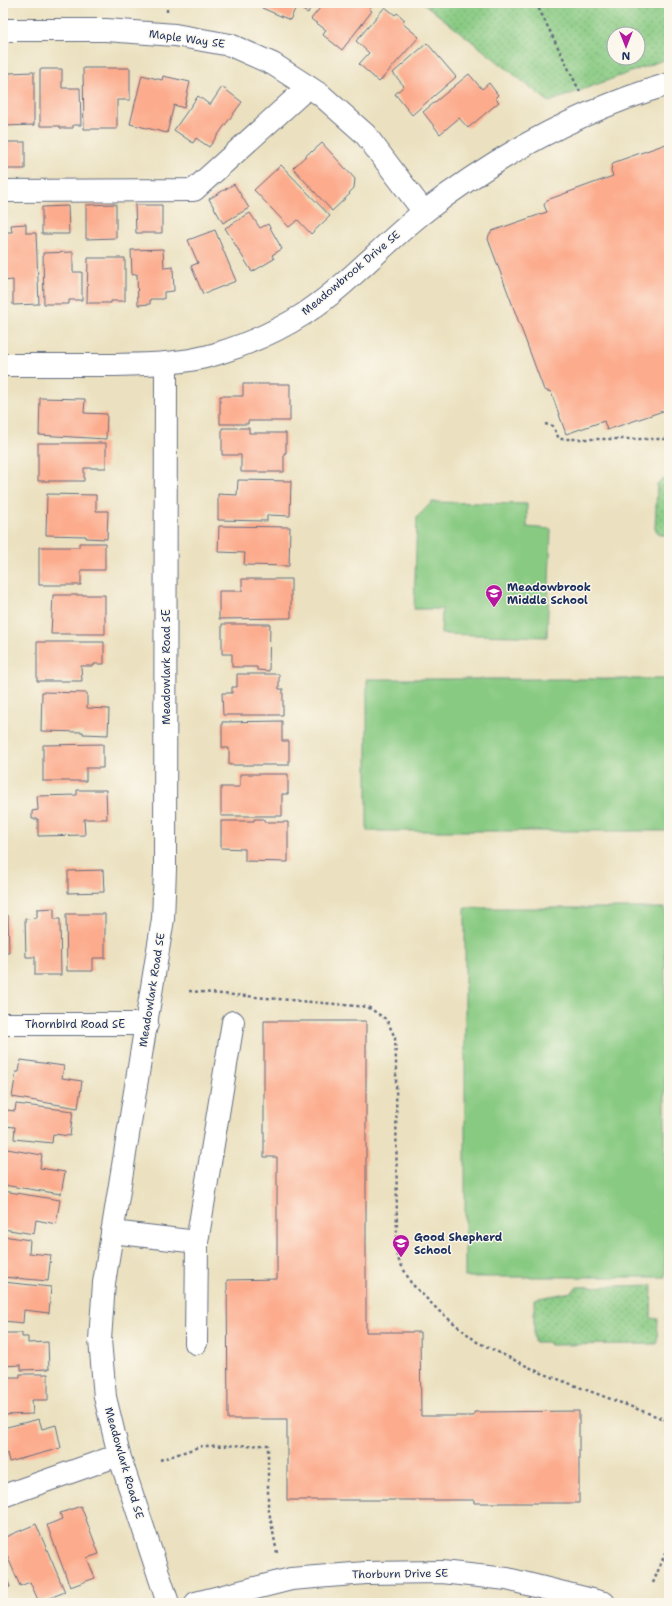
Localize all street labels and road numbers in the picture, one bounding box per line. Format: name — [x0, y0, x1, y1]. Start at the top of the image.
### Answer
street label: Maple Way SE — [148, 26, 226, 52]
street label: Meadowbrook Drive SE — [299, 227, 404, 319]
street label: Meadowlark Road SE — [159, 609, 174, 725]
street label: Meadowlark Road SE — [136, 932, 168, 1048]
street label: Thornbird Road SE — [25, 1017, 125, 1032]
street label: Meadowlark Road SE — [101, 1405, 147, 1521]
street label: Thorburn Drive SE — [352, 1566, 448, 1582]

